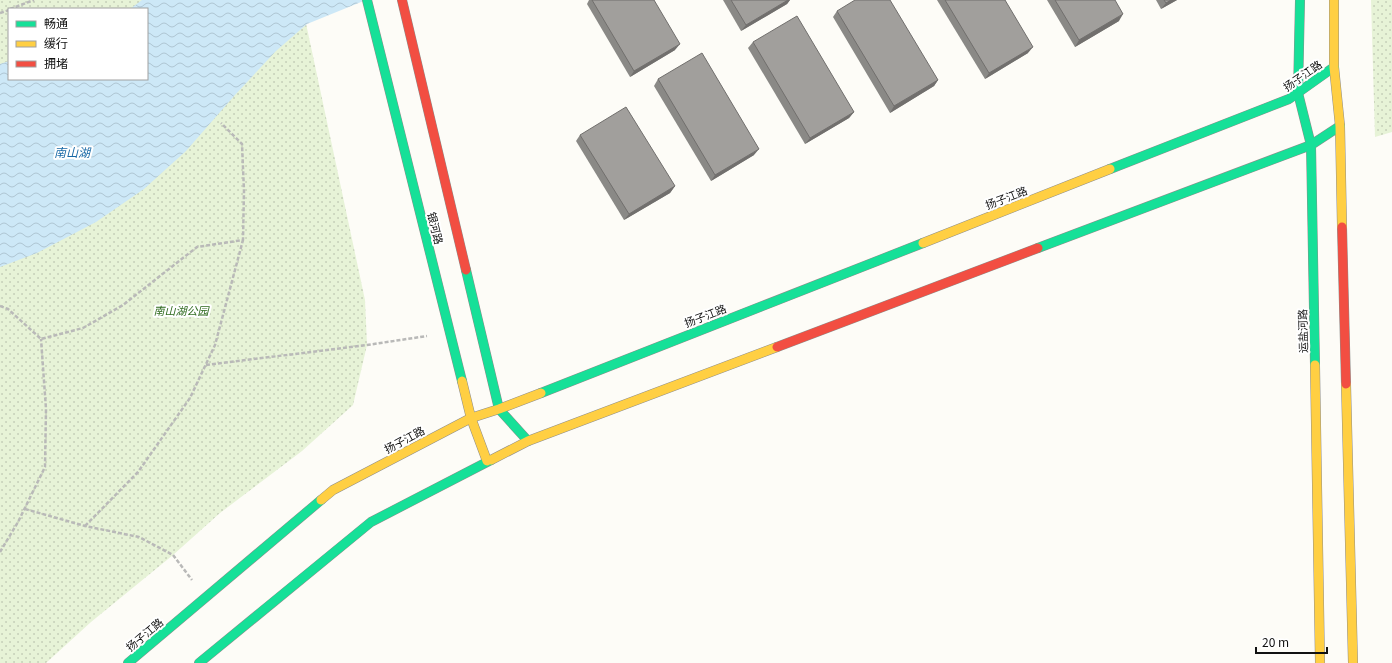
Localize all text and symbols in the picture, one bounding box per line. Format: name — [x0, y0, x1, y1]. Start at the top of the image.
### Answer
legend — [8, 8, 148, 80]
text: 畅通 — [44, 14, 68, 31]
text: 缓行 — [44, 34, 68, 51]
text: 拥堵 — [44, 54, 68, 71]
street label: 扬子江路 — [1279, 56, 1325, 94]
water label: 南山湖 — [54, 143, 92, 160]
street label: 扬子江路 — [983, 182, 1029, 212]
street label: 银河路 — [424, 210, 448, 246]
street label: 扬子江路 — [682, 300, 728, 330]
park label: 南山湖公园 — [154, 302, 210, 318]
street label: 运盐河路 — [1294, 309, 1310, 353]
street label: 扬子江路 — [381, 422, 427, 456]
street label: 扬子江路 — [122, 614, 166, 654]
scale bar — [1256, 629, 1327, 655]
text: 20 m — [1262, 633, 1289, 650]

